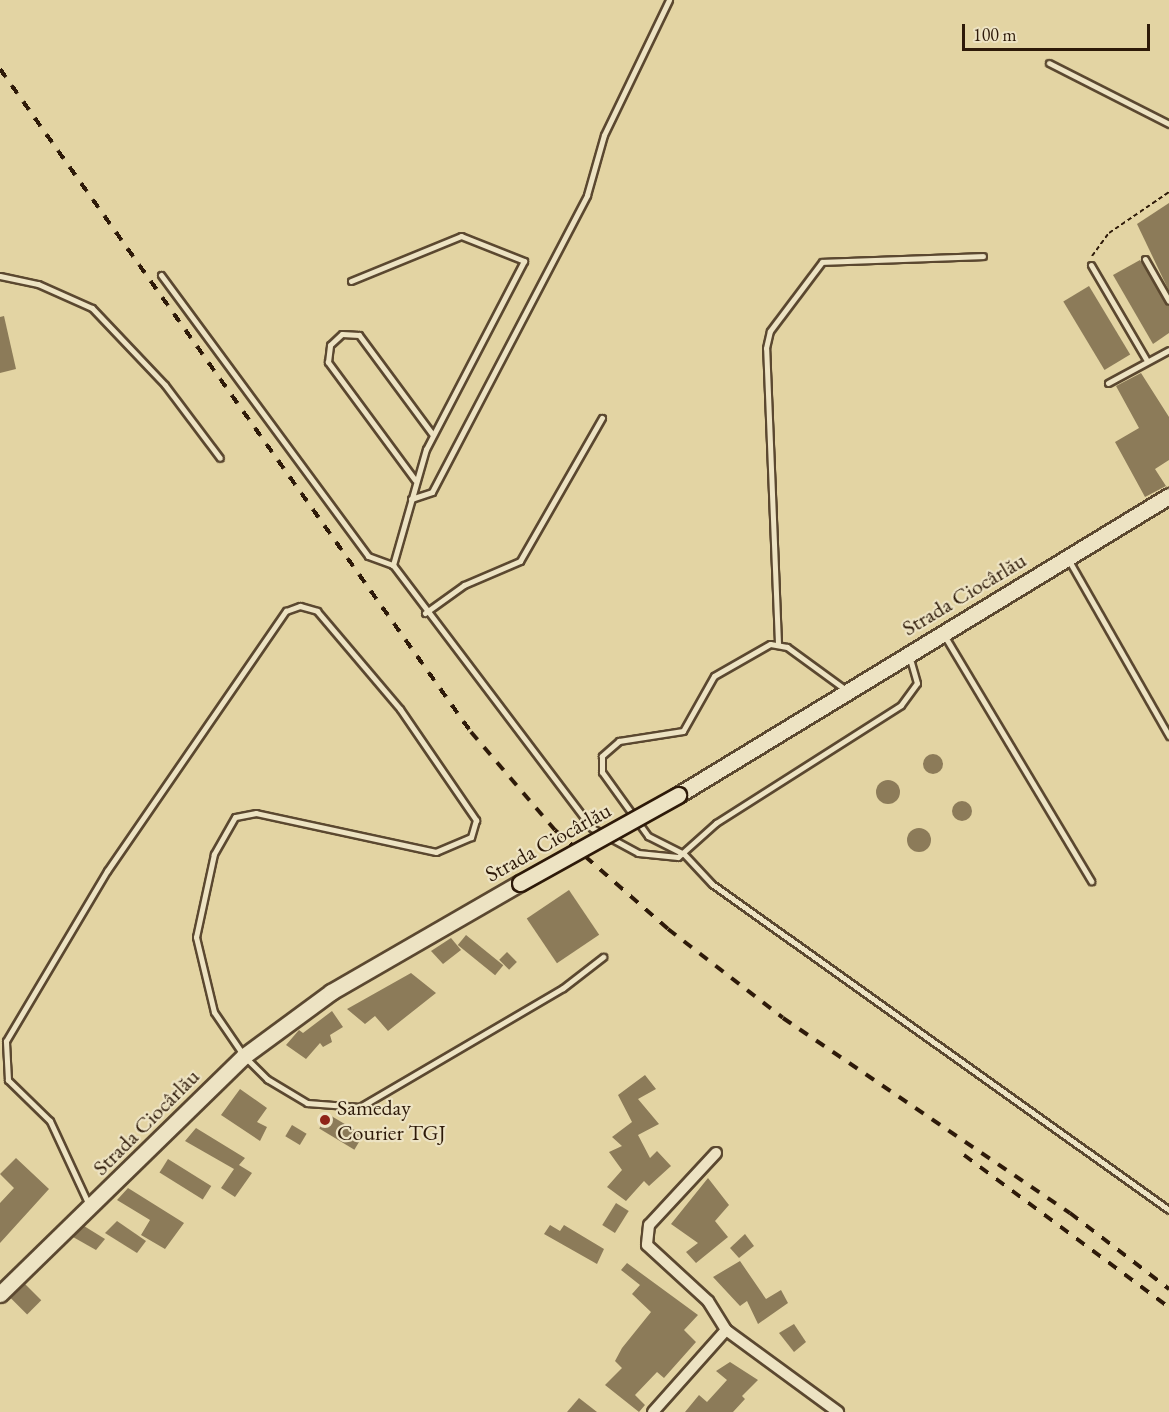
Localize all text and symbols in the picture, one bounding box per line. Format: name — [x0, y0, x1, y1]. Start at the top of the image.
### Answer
scale bar — [965, 12, 1152, 50]
text: 100 m — [973, 23, 1017, 46]
street label: Strada Ciocârlău — [897, 547, 1031, 641]
street label: Strada Ciocârlău — [480, 797, 616, 887]
street label: Strada Ciocârlău — [87, 1063, 205, 1181]
place label: Sameday Courier TGJ — [337, 1094, 446, 1146]
marker: Sameday Courier TGJ — [318, 1113, 332, 1127]

